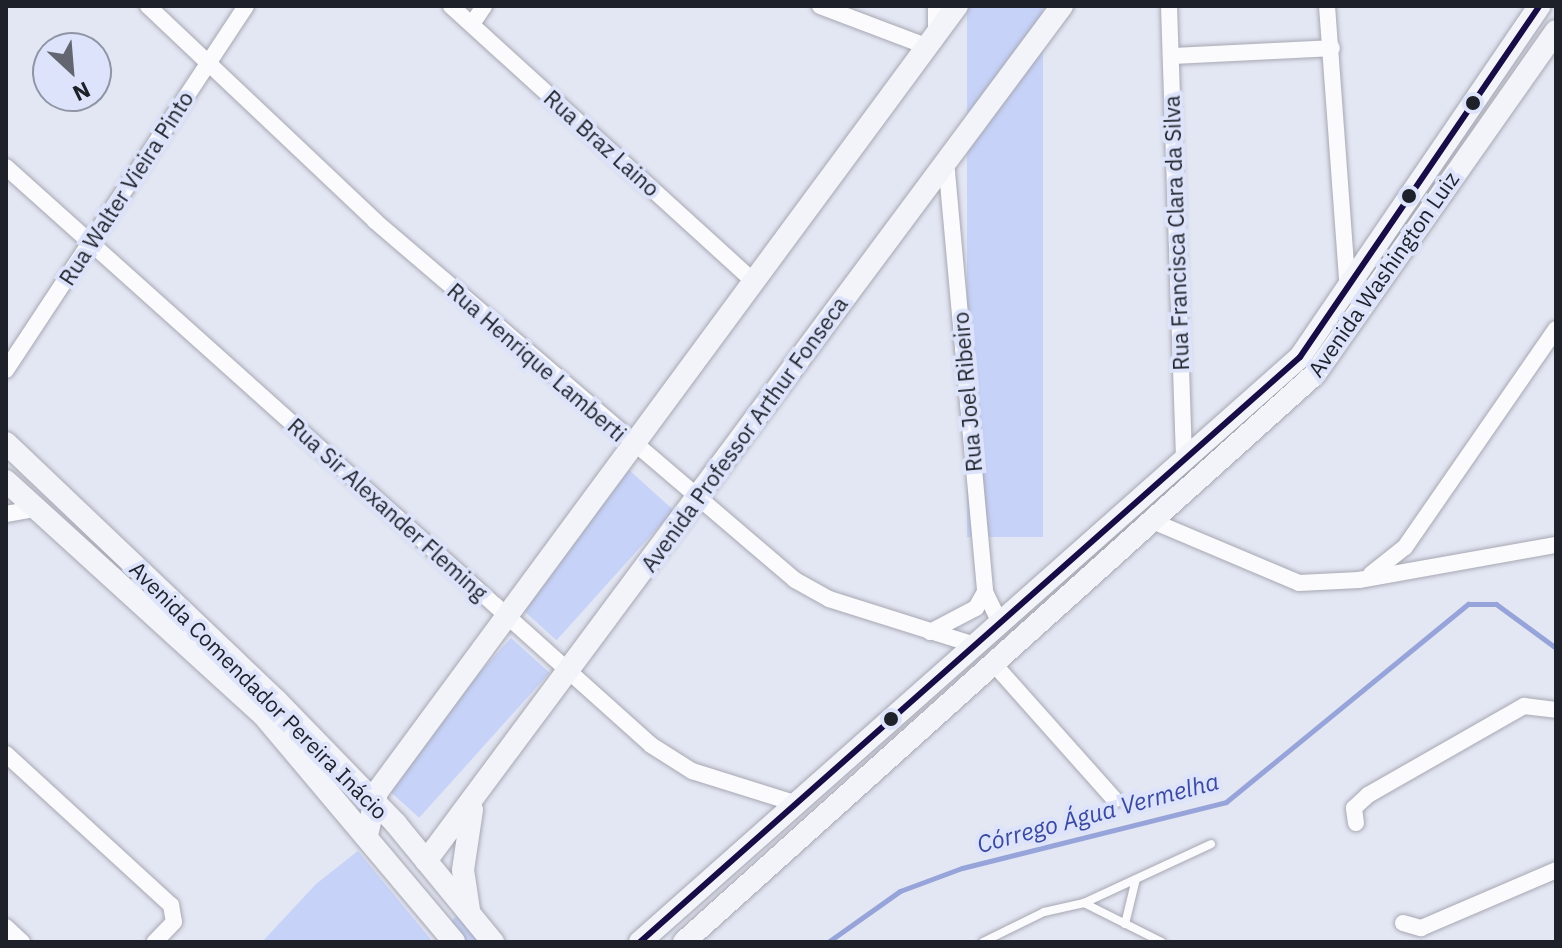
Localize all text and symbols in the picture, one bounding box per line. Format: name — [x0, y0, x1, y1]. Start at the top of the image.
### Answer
north arrow — [32, 32, 112, 112]
text: N — [68, 76, 95, 109]
street label: Rua Braz Laino — [539, 84, 665, 202]
street label: Rua Walter Vieira Pinto — [53, 86, 199, 290]
street label: Rua Francisca Clara da Silva — [1158, 95, 1194, 371]
unlabelled marker — [1465, 95, 1481, 111]
street label: Avenida Washington Luiz — [1302, 166, 1464, 382]
unlabelled marker — [1401, 188, 1417, 204]
street label: Rua Henrique Lamberti — [442, 277, 632, 447]
street label: Avenida Professor Arthur Fonseca — [635, 291, 853, 577]
street label: Rua Joel Ribeiro — [947, 311, 987, 473]
street label: Rua Sir Alexander Fleming — [283, 412, 493, 606]
street label: Avenida Comendador Pereira Inácio — [124, 555, 394, 825]
unlabelled marker — [883, 711, 899, 727]
water label: Córrego Água Vermelha — [974, 767, 1222, 859]

